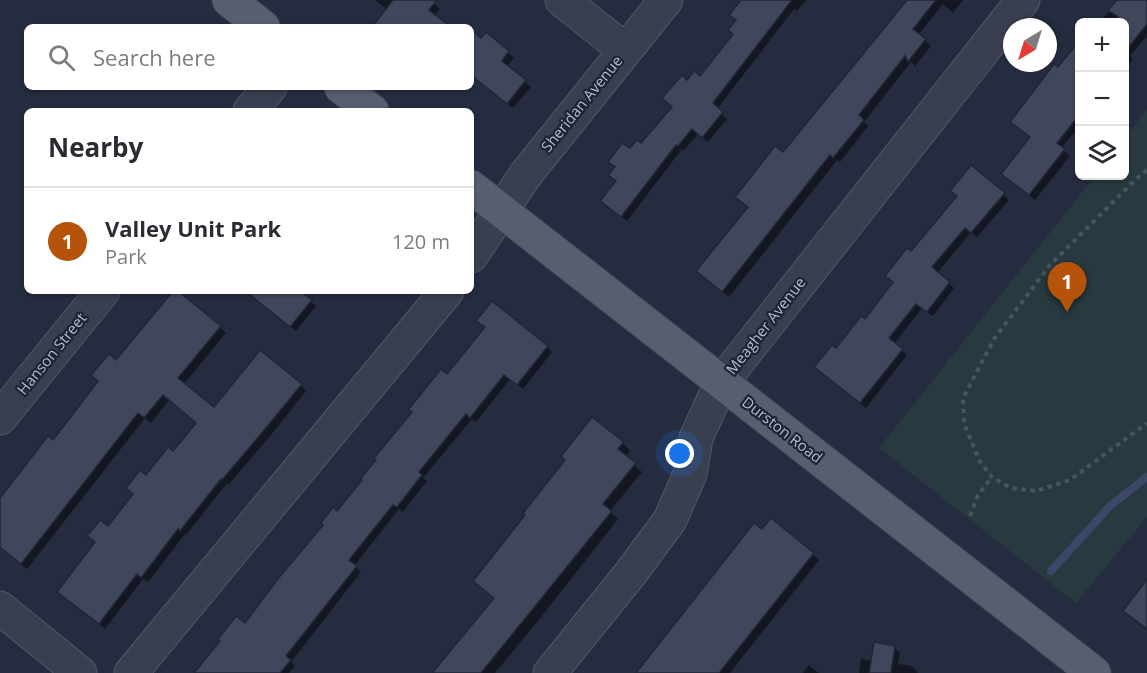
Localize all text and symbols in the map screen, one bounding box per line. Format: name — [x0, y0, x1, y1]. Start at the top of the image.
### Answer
north arrow — [1003, 18, 1057, 72]
map controls — [1075, 18, 1129, 180]
button: + — [1075, 18, 1129, 72]
search box — [24, 24, 474, 90]
icon: search — [45, 41, 78, 74]
text: Search here — [93, 42, 216, 72]
street label: Sheridan Avenue — [536, 51, 626, 156]
button: − — [1075, 72, 1129, 126]
button: layers — [1075, 126, 1129, 180]
text: Nearby — [48, 129, 143, 165]
text: Valley Unit Park — [105, 213, 281, 243]
text: 1 — [62, 228, 73, 255]
text: 120 m — [392, 228, 450, 255]
text: Park — [105, 243, 147, 270]
pin: 1 — [1048, 262, 1086, 312]
street label: Meagher Avenue — [721, 273, 809, 378]
street label: Hanson Street — [12, 308, 90, 398]
street label: Durston Road — [738, 392, 827, 467]
your location — [665, 439, 694, 468]

